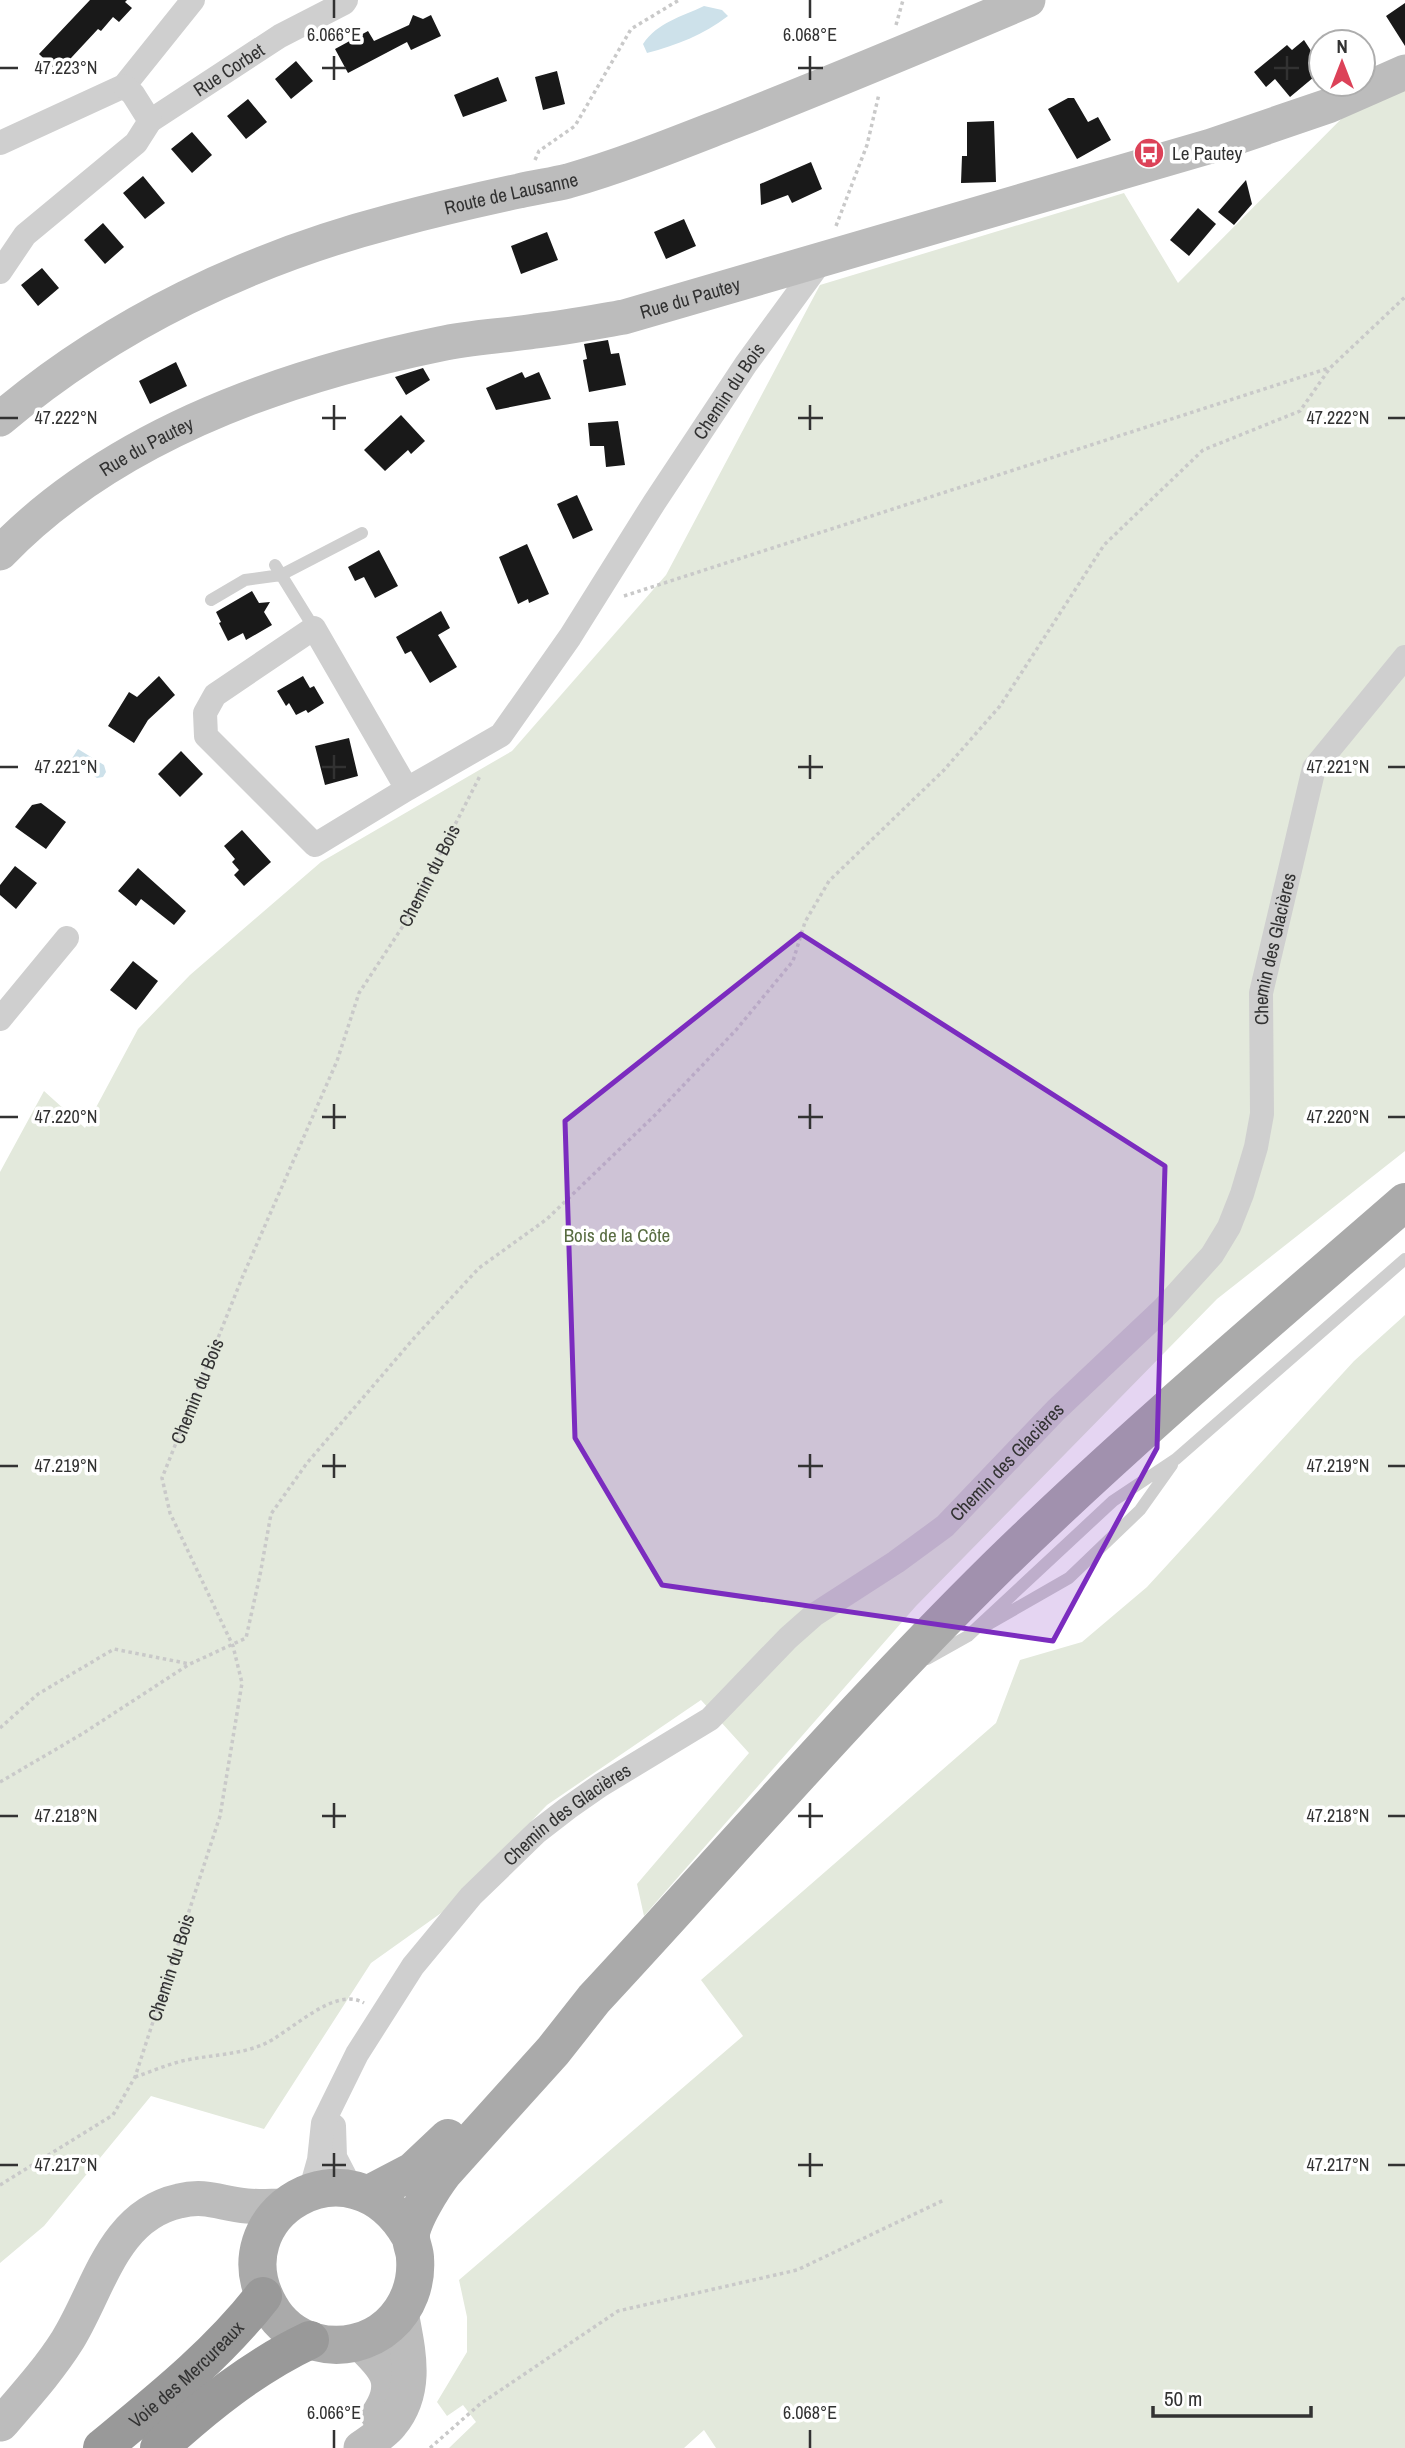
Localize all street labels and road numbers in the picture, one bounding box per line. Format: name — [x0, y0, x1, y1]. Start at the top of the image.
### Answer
street label: Rue Corbet — [188, 37, 270, 102]
street label: Route de Lausanne — [442, 166, 581, 221]
street label: Rue du Pautey — [637, 271, 743, 325]
street label: Chemin du Bois — [687, 337, 771, 445]
street label: Rue du Pautey — [94, 410, 197, 482]
street label: Chemin du Bois — [392, 820, 466, 931]
street label: Chemin des Glacières — [1248, 870, 1302, 1025]
street label: Chemin du Bois — [164, 1334, 230, 1448]
street label: Chemin des Glacières — [944, 1396, 1069, 1527]
street label: Chemin des Glacières — [497, 1757, 636, 1871]
street label: Chemin du Bois — [141, 1910, 200, 2025]
street label: Voie des Mercureaux — [123, 2315, 250, 2434]

